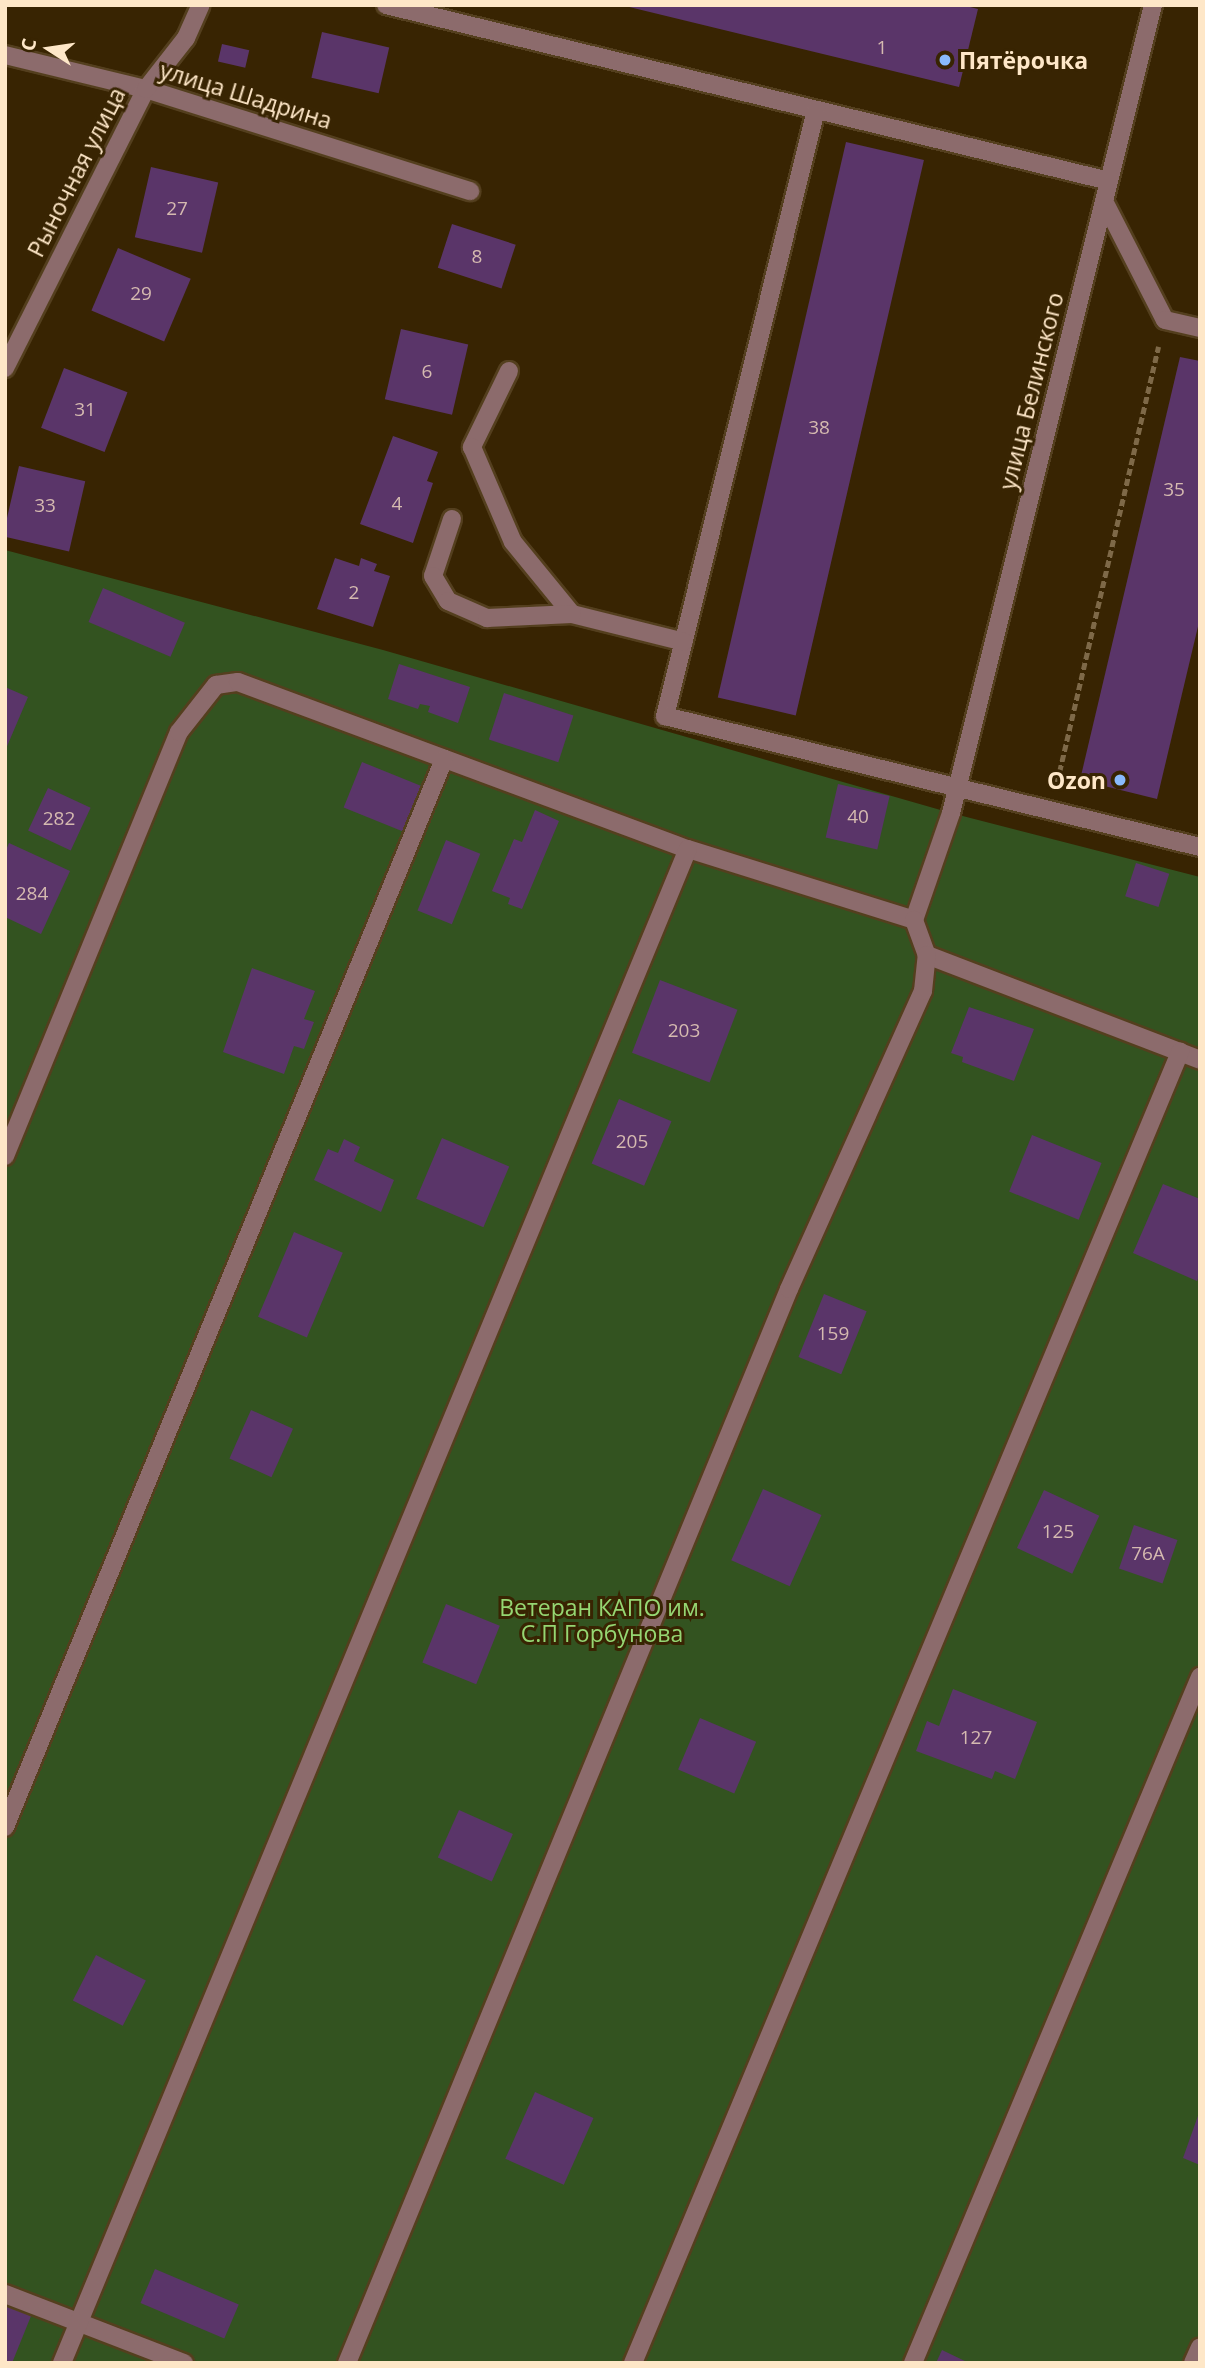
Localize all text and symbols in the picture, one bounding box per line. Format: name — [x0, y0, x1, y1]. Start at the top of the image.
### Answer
north arrow — [14, 14, 84, 84]
text: С — [14, 36, 42, 53]
house number: 1 — [877, 37, 887, 59]
place label: Пятёрочка — [959, 46, 1088, 74]
marker: Пятёрочка — [937, 52, 953, 68]
street label: улица Шадрина — [157, 56, 335, 134]
street label: Рыночная улица — [21, 83, 131, 261]
house number: 27 — [166, 198, 188, 220]
house number: 8 — [472, 246, 482, 268]
house number: 29 — [130, 283, 152, 305]
street label: улица Белинского — [993, 290, 1069, 492]
house number: 6 — [422, 361, 432, 383]
house number: 31 — [74, 399, 96, 421]
house number: 38 — [808, 417, 830, 439]
house number: 35 — [1163, 479, 1185, 501]
house number: 4 — [392, 493, 402, 515]
house number: 33 — [34, 495, 56, 517]
house number: 2 — [349, 582, 359, 604]
place label: Ozon — [1047, 766, 1106, 794]
marker: Ozon — [1112, 772, 1128, 788]
house number: 40 — [847, 806, 869, 828]
house number: 282 — [43, 808, 75, 830]
house number: 284 — [16, 883, 48, 905]
house number: 203 — [668, 1020, 700, 1042]
house number: 205 — [616, 1131, 648, 1153]
house number: 159 — [817, 1323, 849, 1345]
house number: 125 — [1042, 1521, 1074, 1543]
house number: 76А — [1131, 1543, 1165, 1565]
park label: Ветеран КАПО им. С.П Горбунова — [499, 1593, 705, 1647]
house number: 127 — [960, 1727, 992, 1749]

